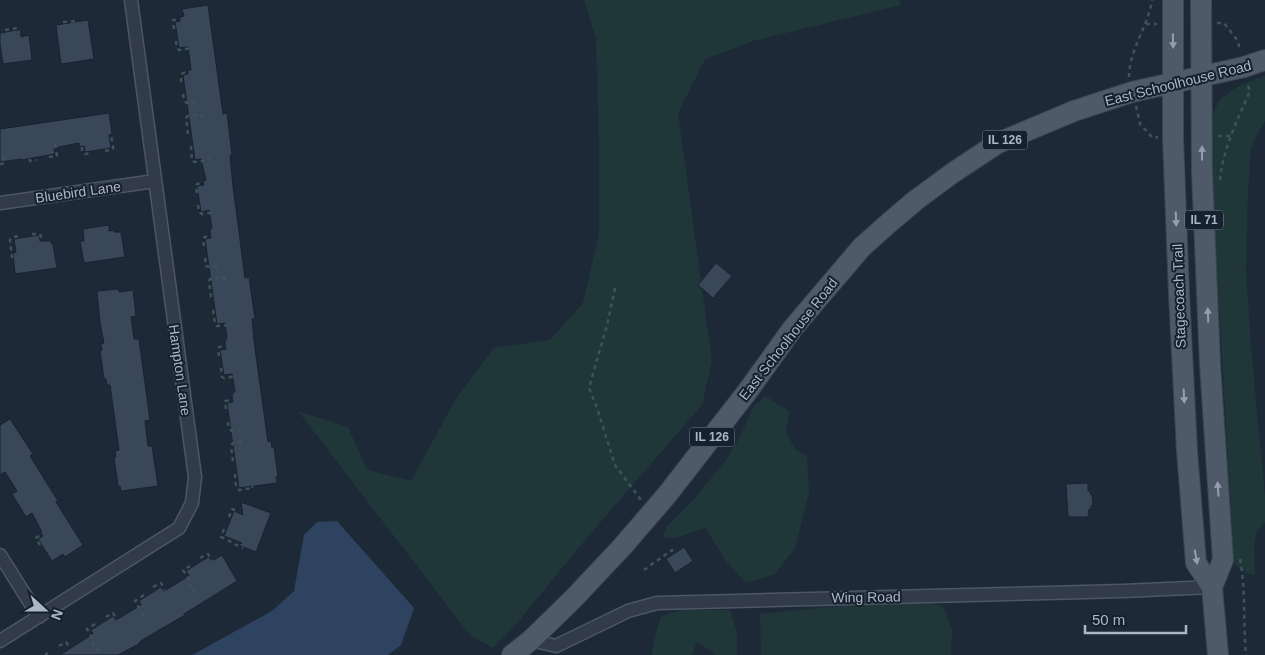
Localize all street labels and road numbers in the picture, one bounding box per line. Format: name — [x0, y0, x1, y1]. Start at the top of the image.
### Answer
street label: East Schoolhouse Road — [1103, 57, 1253, 109]
road number: IL 126 — [982, 130, 1028, 150]
street label: Bluebird Lane — [34, 178, 122, 206]
road number: IL 71 — [1185, 210, 1223, 230]
street label: Stagecoach Trail — [1169, 244, 1189, 348]
street label: East Schoolhouse Road — [735, 275, 841, 403]
street label: Hampton Lane — [166, 323, 194, 417]
road number: IL 126 — [690, 428, 734, 447]
street label: Wing Road — [831, 588, 901, 606]

